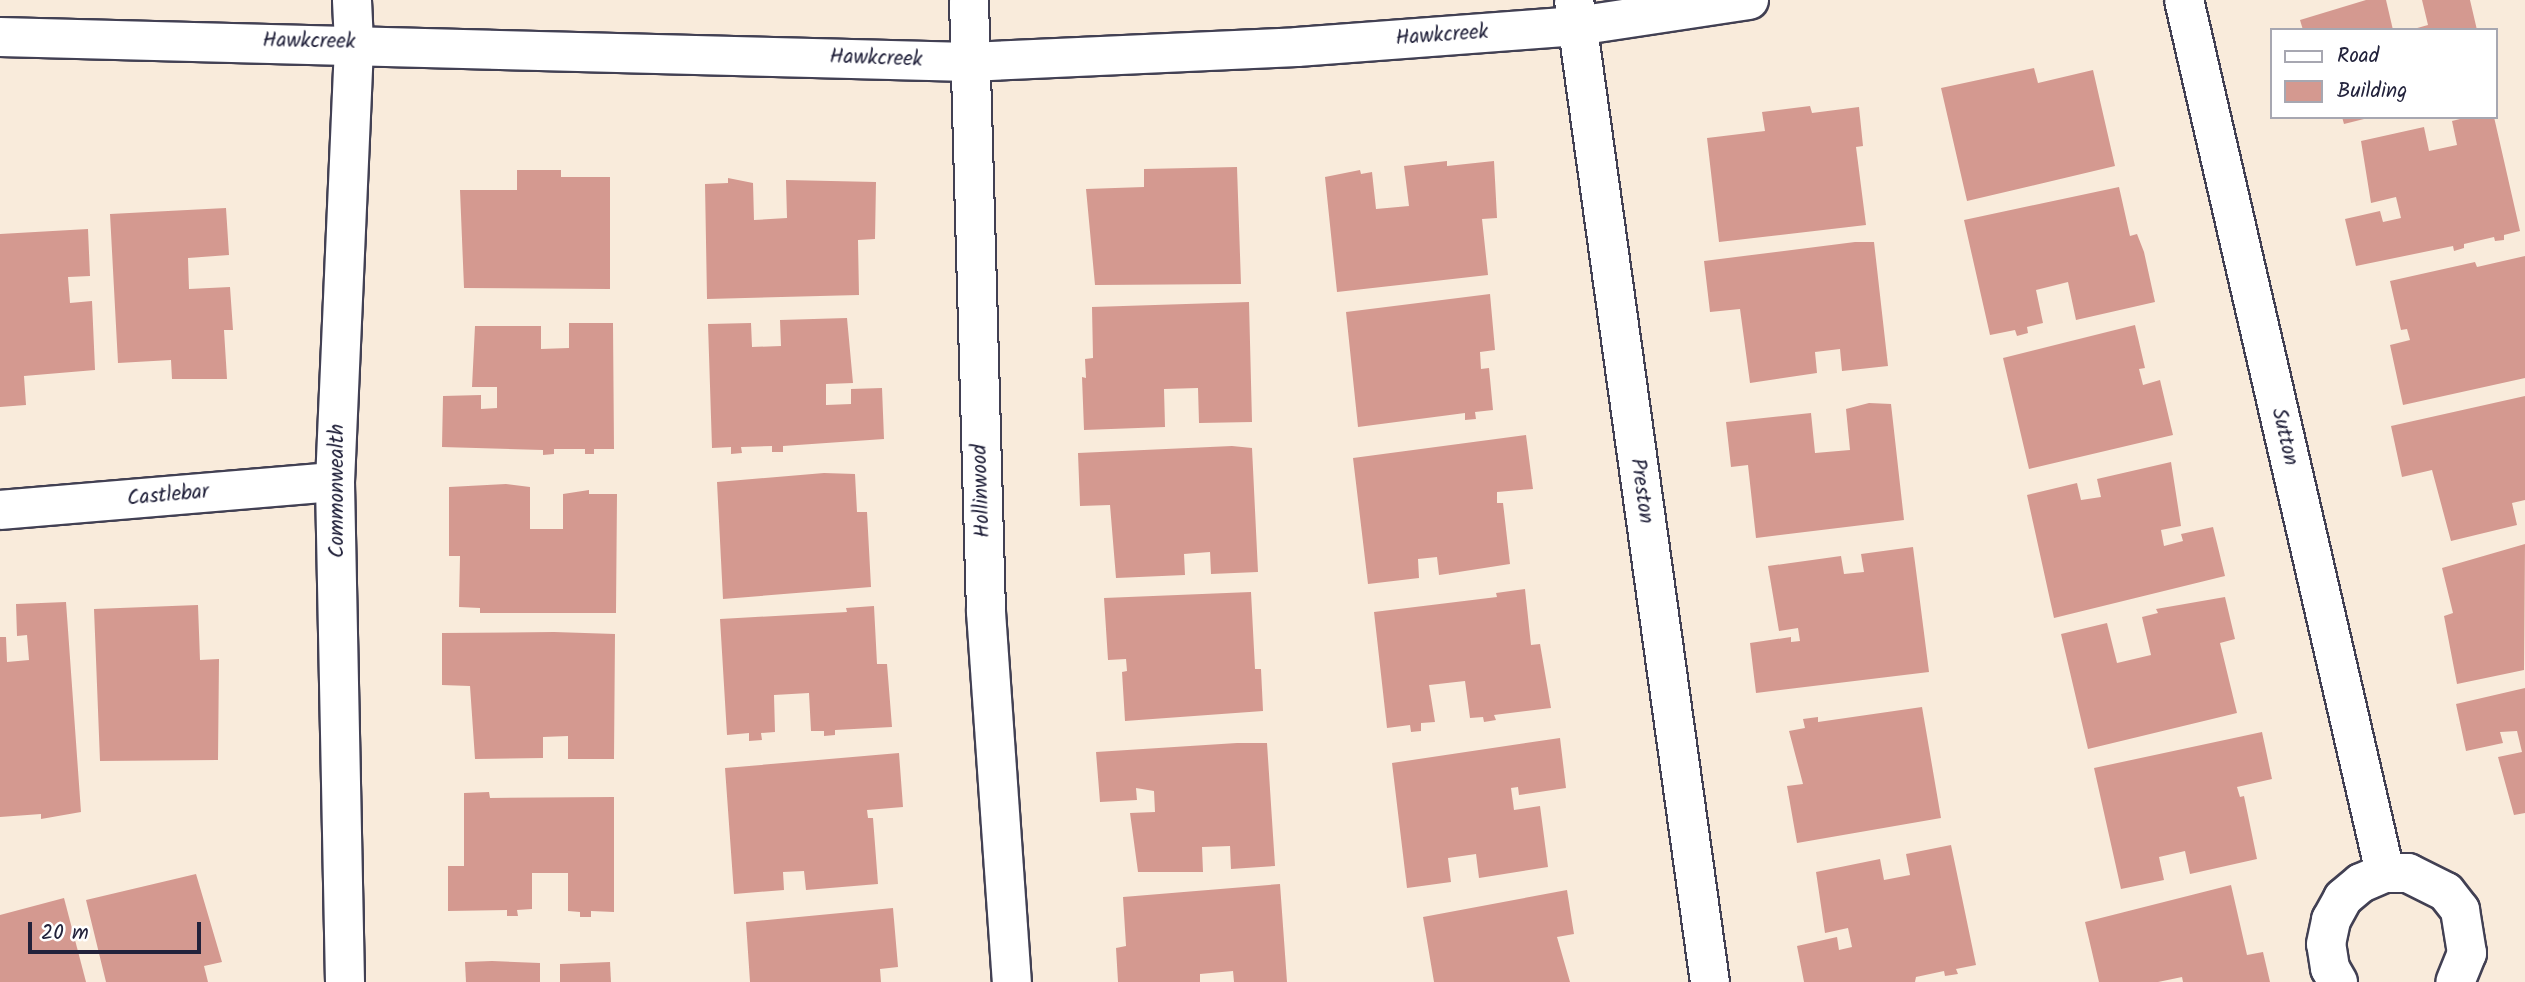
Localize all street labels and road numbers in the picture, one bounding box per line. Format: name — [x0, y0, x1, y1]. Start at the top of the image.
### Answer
street label: Hawkcreek — [1395, 20, 1489, 52]
street label: Hawkcreek — [262, 29, 356, 55]
street label: Hawkcreek — [829, 45, 923, 73]
street label: Sutton — [2265, 406, 2303, 468]
street label: Commonwealth — [325, 424, 351, 558]
street label: Hollinwood — [968, 444, 996, 538]
street label: Preston — [1624, 457, 1658, 525]
street label: Castlebar — [126, 480, 210, 512]

